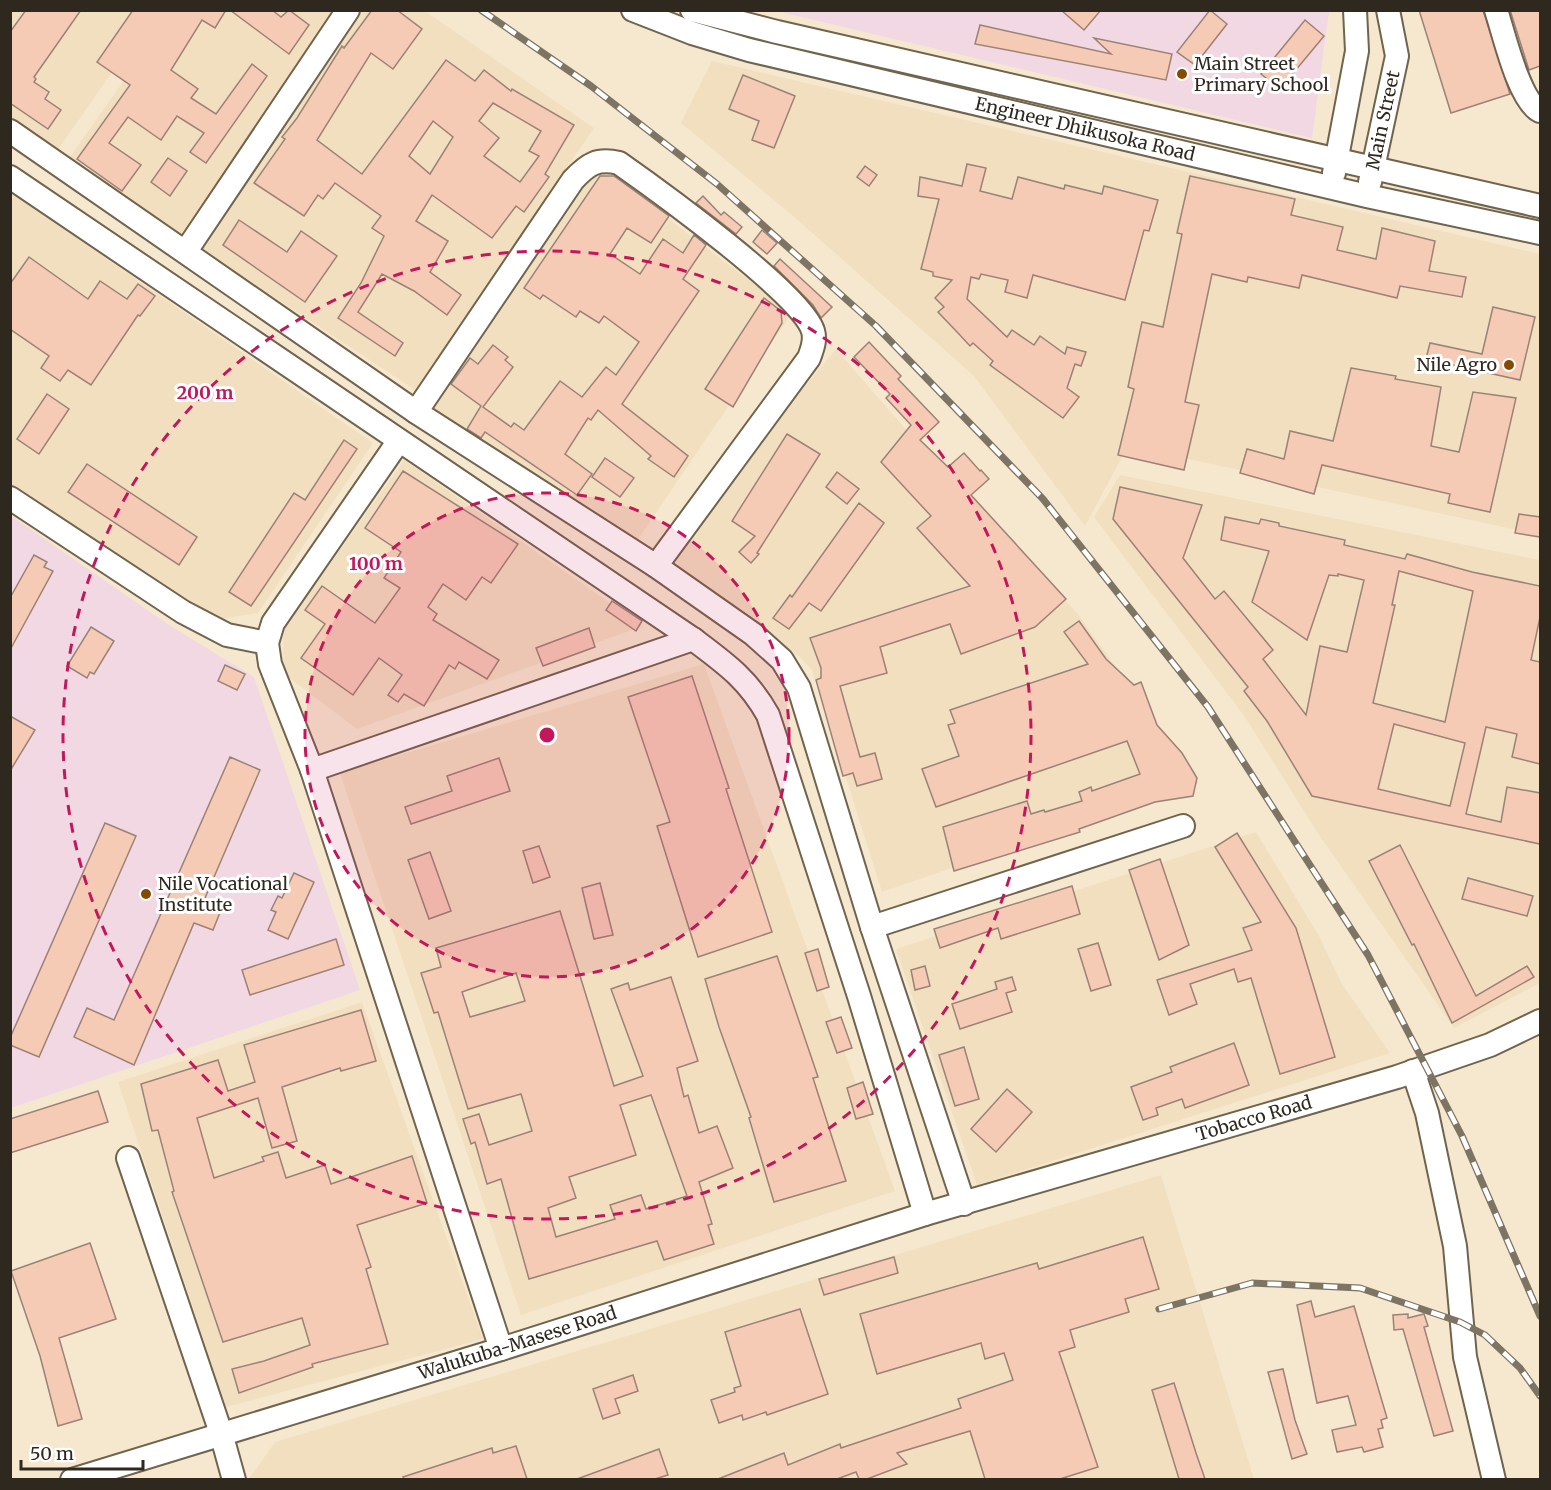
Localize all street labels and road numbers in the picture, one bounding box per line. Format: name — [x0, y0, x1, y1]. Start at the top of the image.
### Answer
street label: Main Street — [1361, 68, 1405, 172]
street label: Engineer Dhikusoka Road — [973, 92, 1198, 166]
street label: Tobacco Road — [1193, 1090, 1315, 1146]
street label: Walukuba-Masese Road — [414, 1301, 620, 1385]

